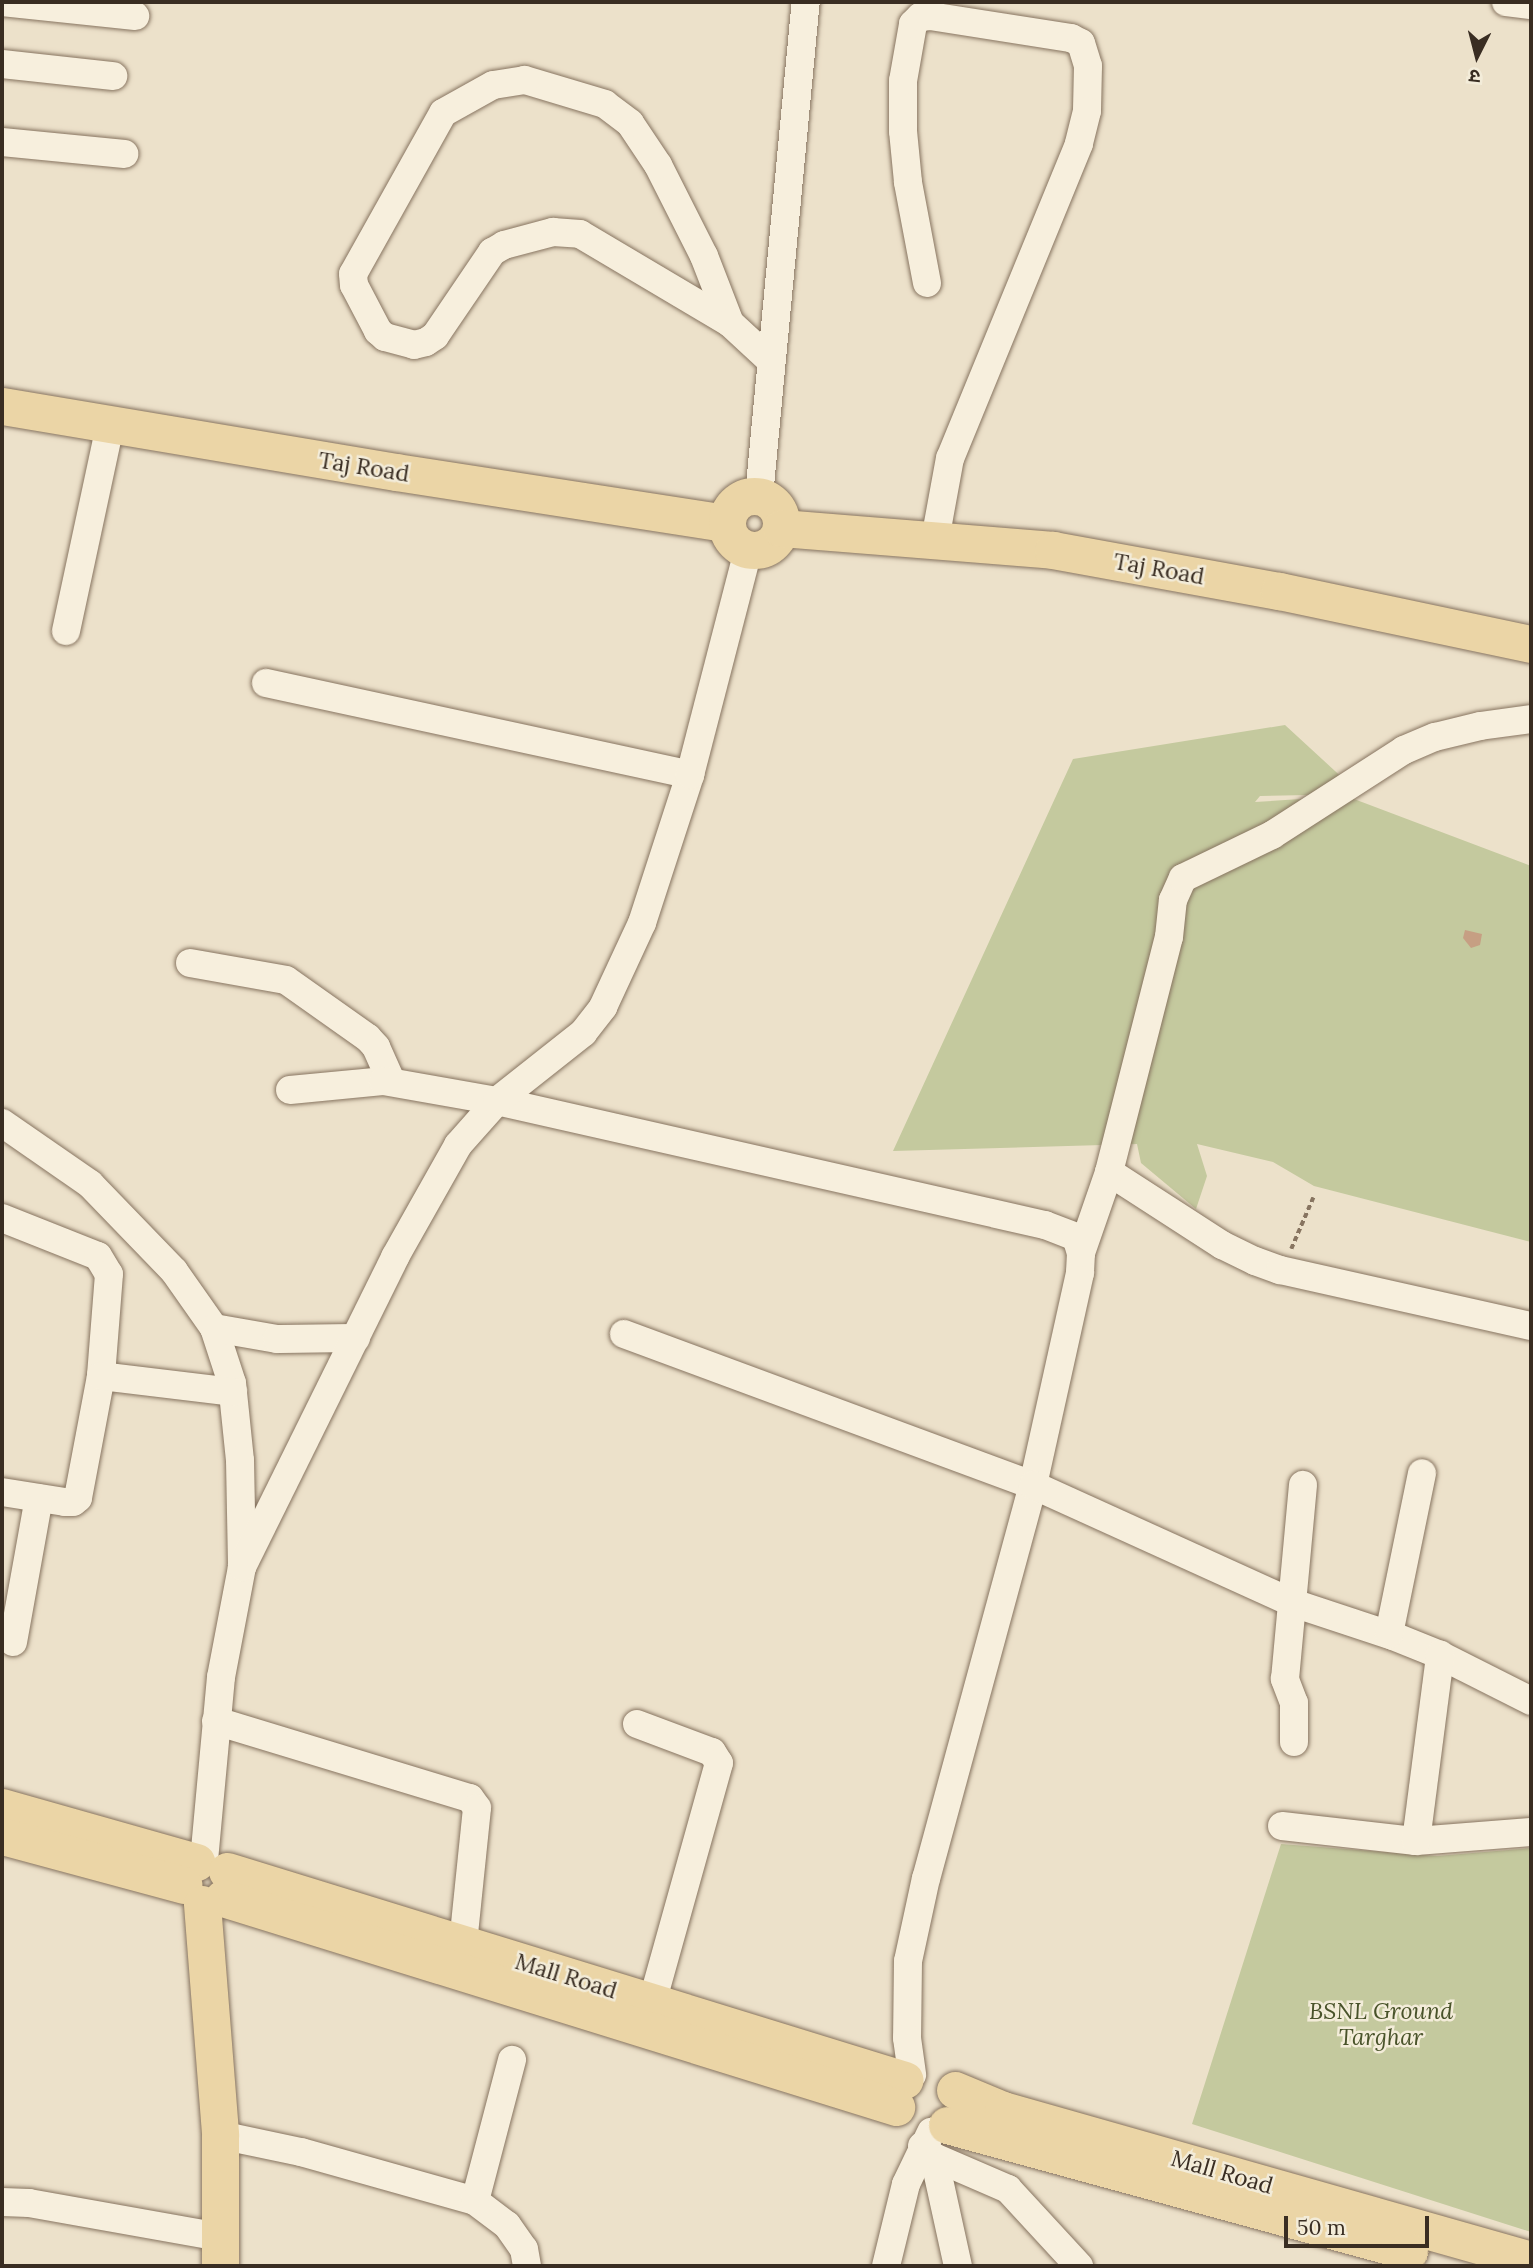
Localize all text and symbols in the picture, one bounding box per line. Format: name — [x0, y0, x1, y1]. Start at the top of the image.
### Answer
north arrow — [1442, 21, 1512, 91]
text: उ — [1468, 64, 1482, 89]
street label: Taj Road — [317, 446, 411, 488]
street label: Taj Road — [1112, 547, 1206, 591]
street label: Mall Road — [512, 1947, 620, 2005]
park label: BSNL Ground Targhar — [1309, 1997, 1453, 2051]
street label: Mall Road — [1168, 2144, 1276, 2200]
scale bar — [1288, 2202, 1433, 2246]
text: 50 m — [1297, 2214, 1346, 2241]

